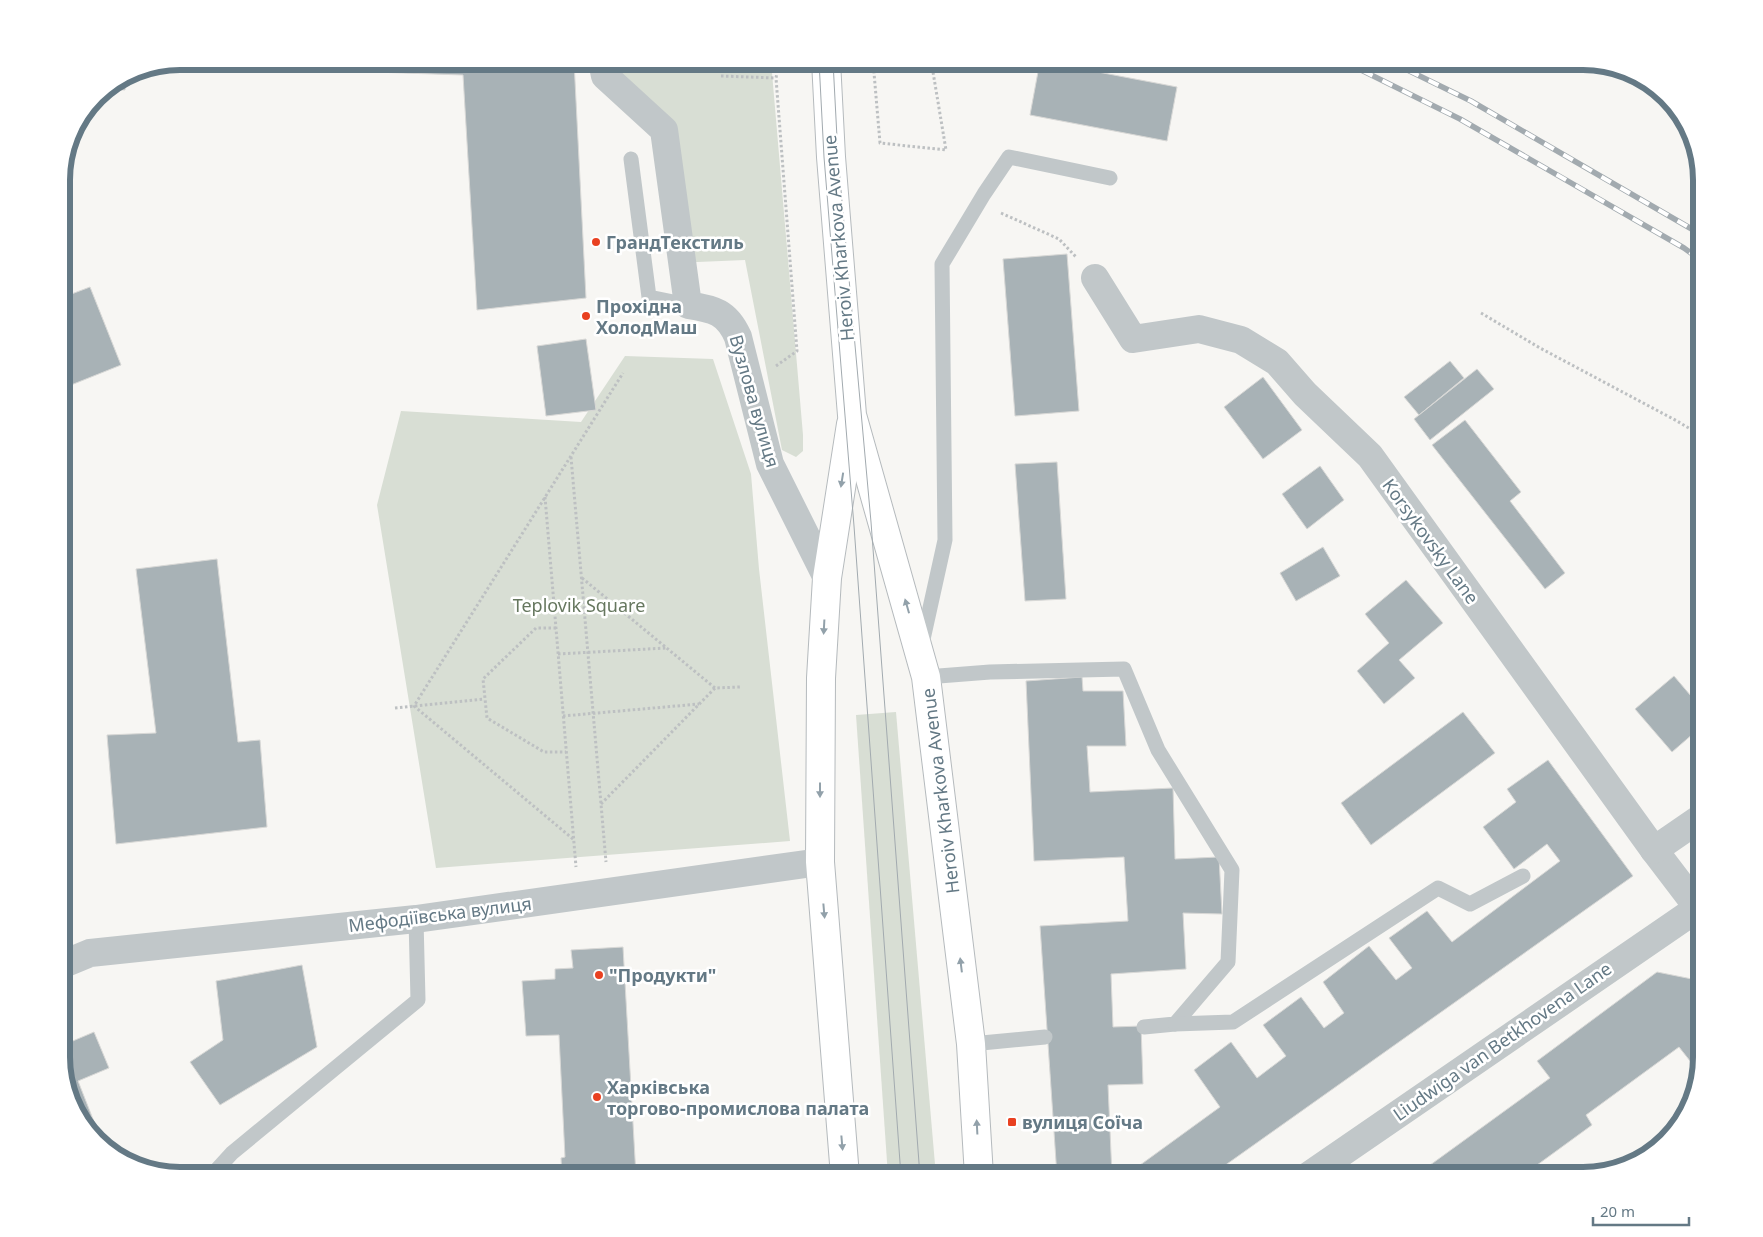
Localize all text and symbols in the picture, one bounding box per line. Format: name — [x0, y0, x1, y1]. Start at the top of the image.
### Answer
street label: Heroiv Kharkova Avenue — [817, 134, 859, 342]
place label: ГрандТекстиль — [606, 230, 744, 254]
marker: ГрандТекстиль — [590, 236, 602, 248]
place label: Прохідна ХолодМаш — [596, 294, 697, 339]
marker: Прохідна ХолодМаш — [580, 310, 592, 322]
street label: Вузлова вулиця — [725, 332, 785, 470]
one-way arrow — [838, 473, 846, 489]
street label: Korsykovsky Lane — [1377, 473, 1485, 609]
park label: Teplovik Square — [513, 593, 645, 617]
one-way arrow — [902, 599, 910, 614]
one-way arrow — [819, 619, 827, 635]
street label: Heroiv Kharkova Avenue — [915, 687, 965, 895]
one-way arrow — [816, 782, 824, 798]
street label: Мефодіївська вулиця — [347, 891, 533, 937]
one-way arrow — [820, 903, 828, 919]
street label: Liudwiga van Betkhovena Lane — [1388, 956, 1616, 1126]
one-way arrow — [957, 957, 965, 973]
place label: "Продукти" — [609, 963, 716, 987]
marker: "Продукти" — [593, 969, 605, 981]
place label: Харківська торгово-промислова палата — [607, 1075, 869, 1120]
marker: Харківська торгово-промислова палата — [591, 1091, 603, 1103]
place label: вулиця Соїча — [1022, 1110, 1143, 1134]
marker: вулиця Соїча — [1006, 1116, 1018, 1128]
one-way arrow — [972, 1119, 980, 1135]
one-way arrow — [839, 1135, 847, 1151]
scale bar — [1593, 1194, 1689, 1226]
text: 20 m — [1600, 1201, 1635, 1221]

